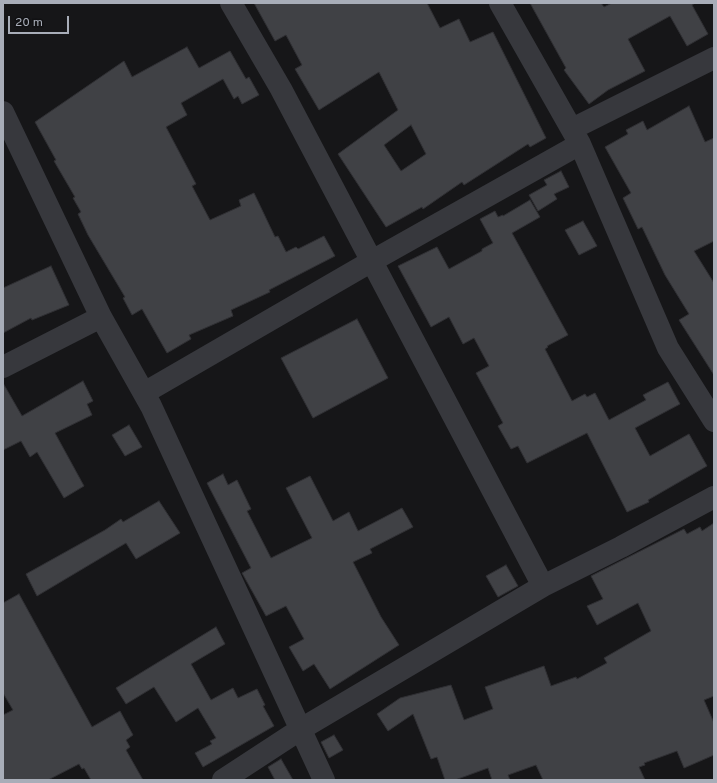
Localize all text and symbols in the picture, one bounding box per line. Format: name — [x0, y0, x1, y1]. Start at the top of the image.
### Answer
scale bar — [10, 8, 71, 34]
text: 20 m — [15, 15, 43, 31]

